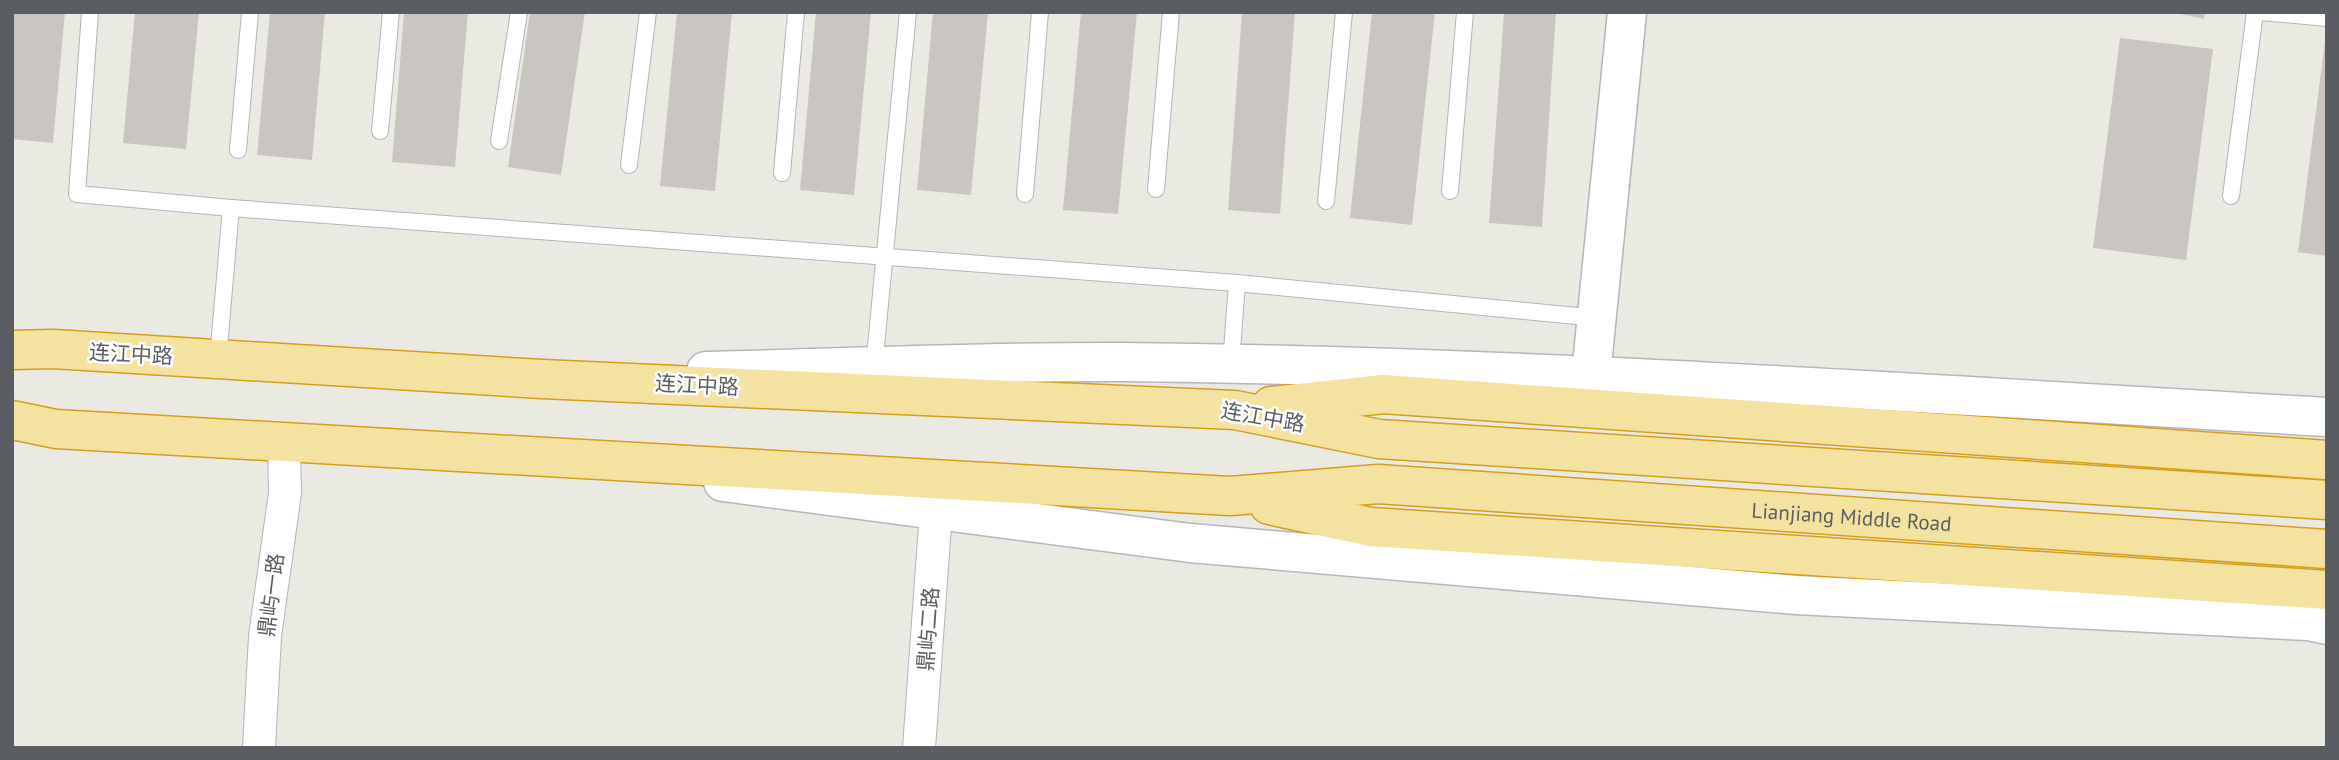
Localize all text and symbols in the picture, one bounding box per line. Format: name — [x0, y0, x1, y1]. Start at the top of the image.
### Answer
street label: 连江中路 — [88, 338, 174, 370]
street label: 连江中路 — [654, 369, 740, 401]
street label: 连江中路 — [1219, 396, 1307, 438]
street label: Lianjiang Middle Road — [1751, 496, 1952, 537]
street label: 鼎屿一路 — [252, 552, 290, 638]
street label: 鼎屿二路 — [912, 586, 944, 672]

